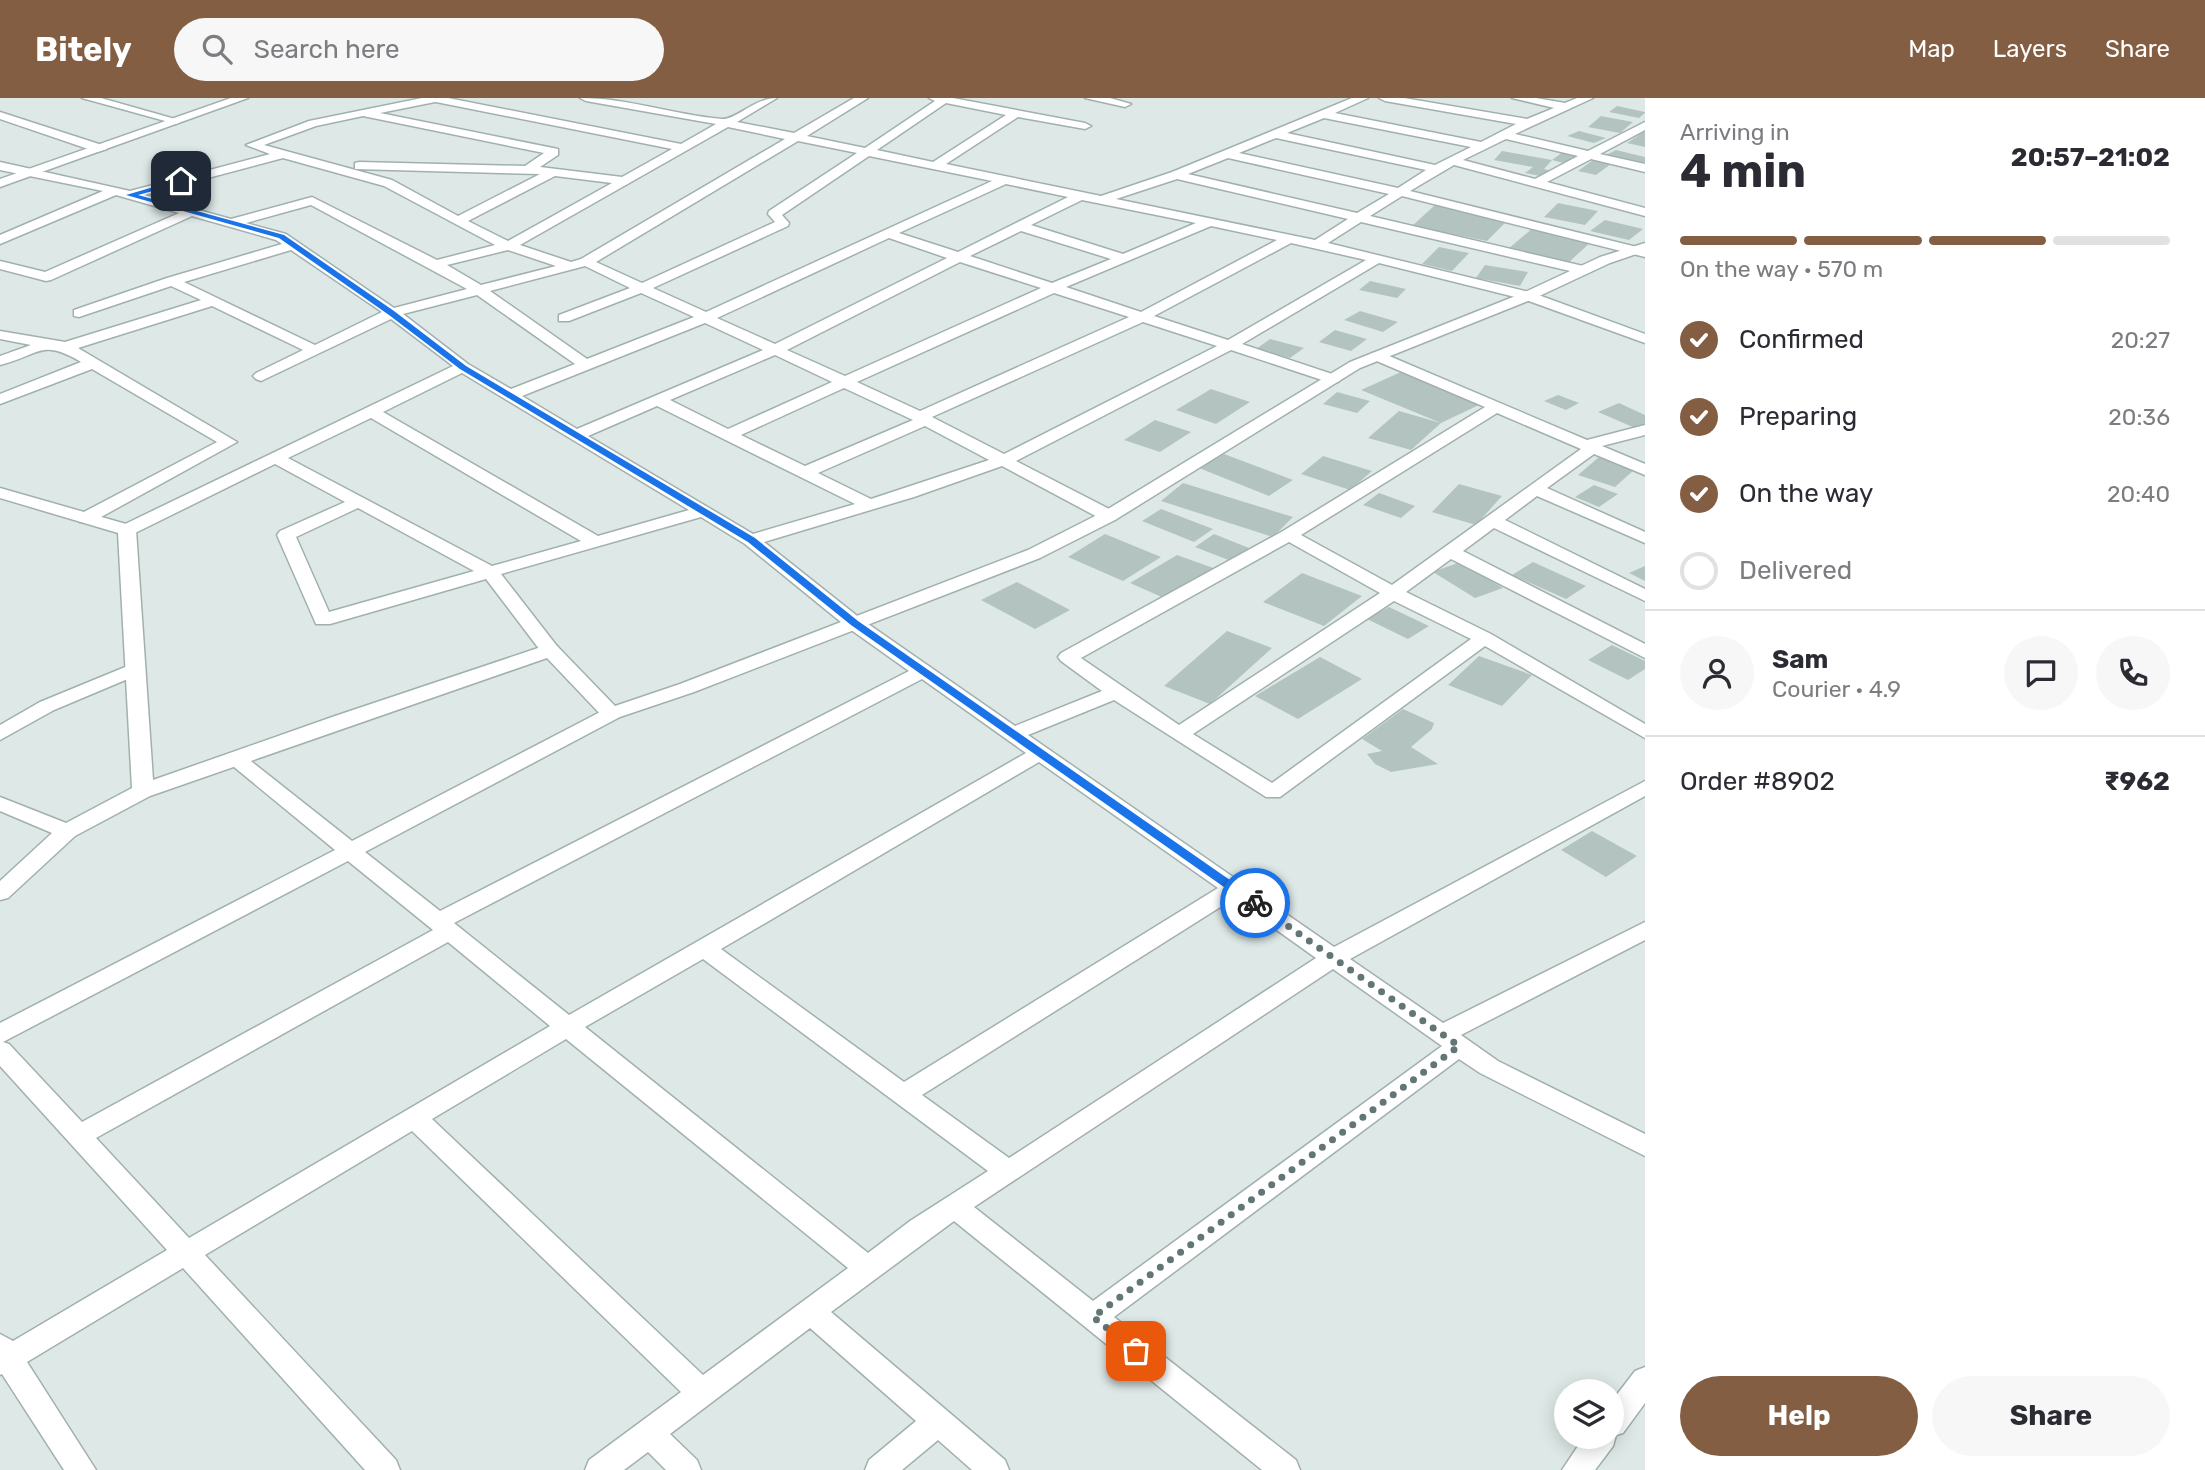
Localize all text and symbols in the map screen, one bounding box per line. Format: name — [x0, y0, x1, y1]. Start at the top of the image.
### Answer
search box — [174, 18, 664, 81]
text: Bitely — [35, 30, 132, 69]
icon: search — [198, 30, 236, 68]
text: Search here — [254, 34, 400, 65]
text: Map — [1908, 35, 1955, 63]
text: Layers — [1993, 35, 2067, 63]
text: Share — [2105, 35, 2170, 63]
text: Arriving in — [1680, 118, 1790, 146]
text: 20:57–21:02 — [2011, 142, 2170, 173]
text: 4 min — [1680, 144, 1806, 199]
pin — [151, 151, 211, 211]
icon: home — [162, 162, 200, 200]
text: On the way · 570 m — [1680, 255, 1883, 283]
icon: check — [1680, 321, 1718, 359]
text: Confirmed — [1739, 324, 1864, 355]
text: 20:27 — [2111, 326, 2170, 354]
icon: check — [1680, 398, 1718, 436]
text: Preparing — [1739, 401, 1857, 432]
text: 20:36 — [2108, 403, 2170, 431]
icon: check — [1680, 475, 1718, 513]
text: On the way — [1739, 478, 1873, 509]
text: 20:40 — [2107, 480, 2170, 508]
text: Delivered — [1739, 555, 1852, 586]
button: person — [1680, 636, 1754, 710]
button: chat — [2004, 636, 2078, 710]
button: phone — [2096, 636, 2170, 710]
text: Sam — [1772, 644, 1828, 675]
text: Courier · 4.9 — [1772, 675, 1901, 703]
text: Order #8902 — [1680, 766, 1835, 797]
text: ₹962 — [2104, 766, 2170, 797]
courier — [1220, 868, 1290, 938]
icon: bike — [1236, 884, 1274, 922]
pin — [1106, 1321, 1166, 1381]
icon: bag — [1117, 1332, 1155, 1370]
button: Help — [1680, 1376, 1918, 1456]
button: Share — [1932, 1376, 2170, 1456]
map controls — [1554, 1379, 1624, 1449]
button: layers — [1554, 1379, 1624, 1449]

